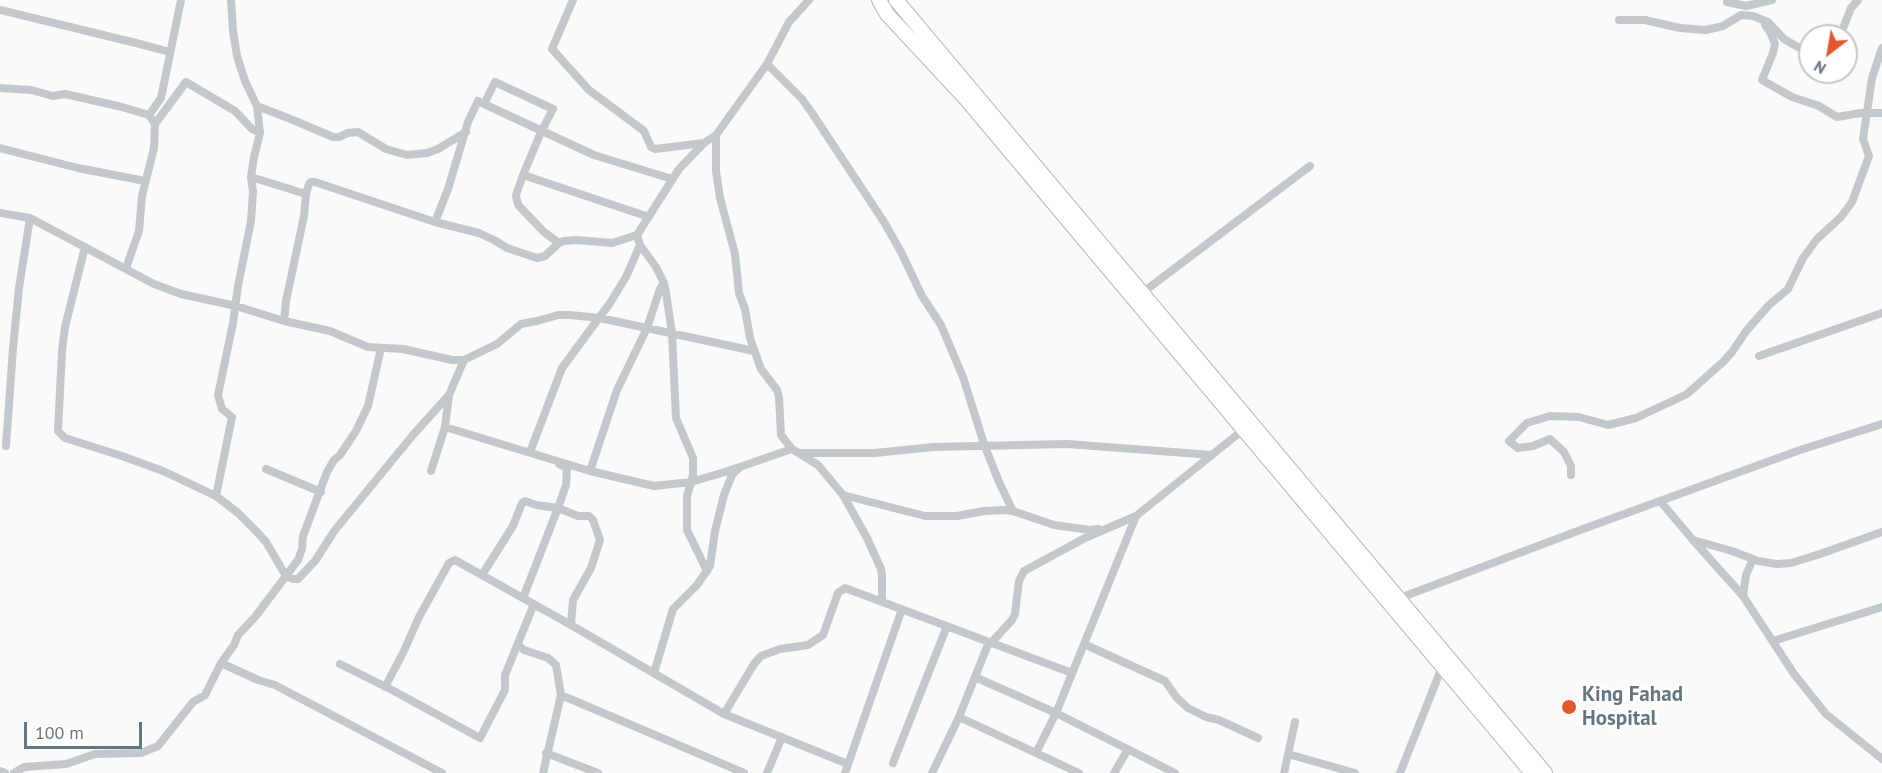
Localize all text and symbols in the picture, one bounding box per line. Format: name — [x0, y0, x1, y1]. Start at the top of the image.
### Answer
north arrow — [1798, 24, 1858, 84]
text: N — [1810, 56, 1829, 79]
place label: King Fahad Hospital — [1582, 682, 1683, 732]
marker: King Fahad Hospital — [1560, 698, 1578, 716]
scale bar — [27, 710, 146, 748]
text: 100 m — [35, 721, 84, 744]

